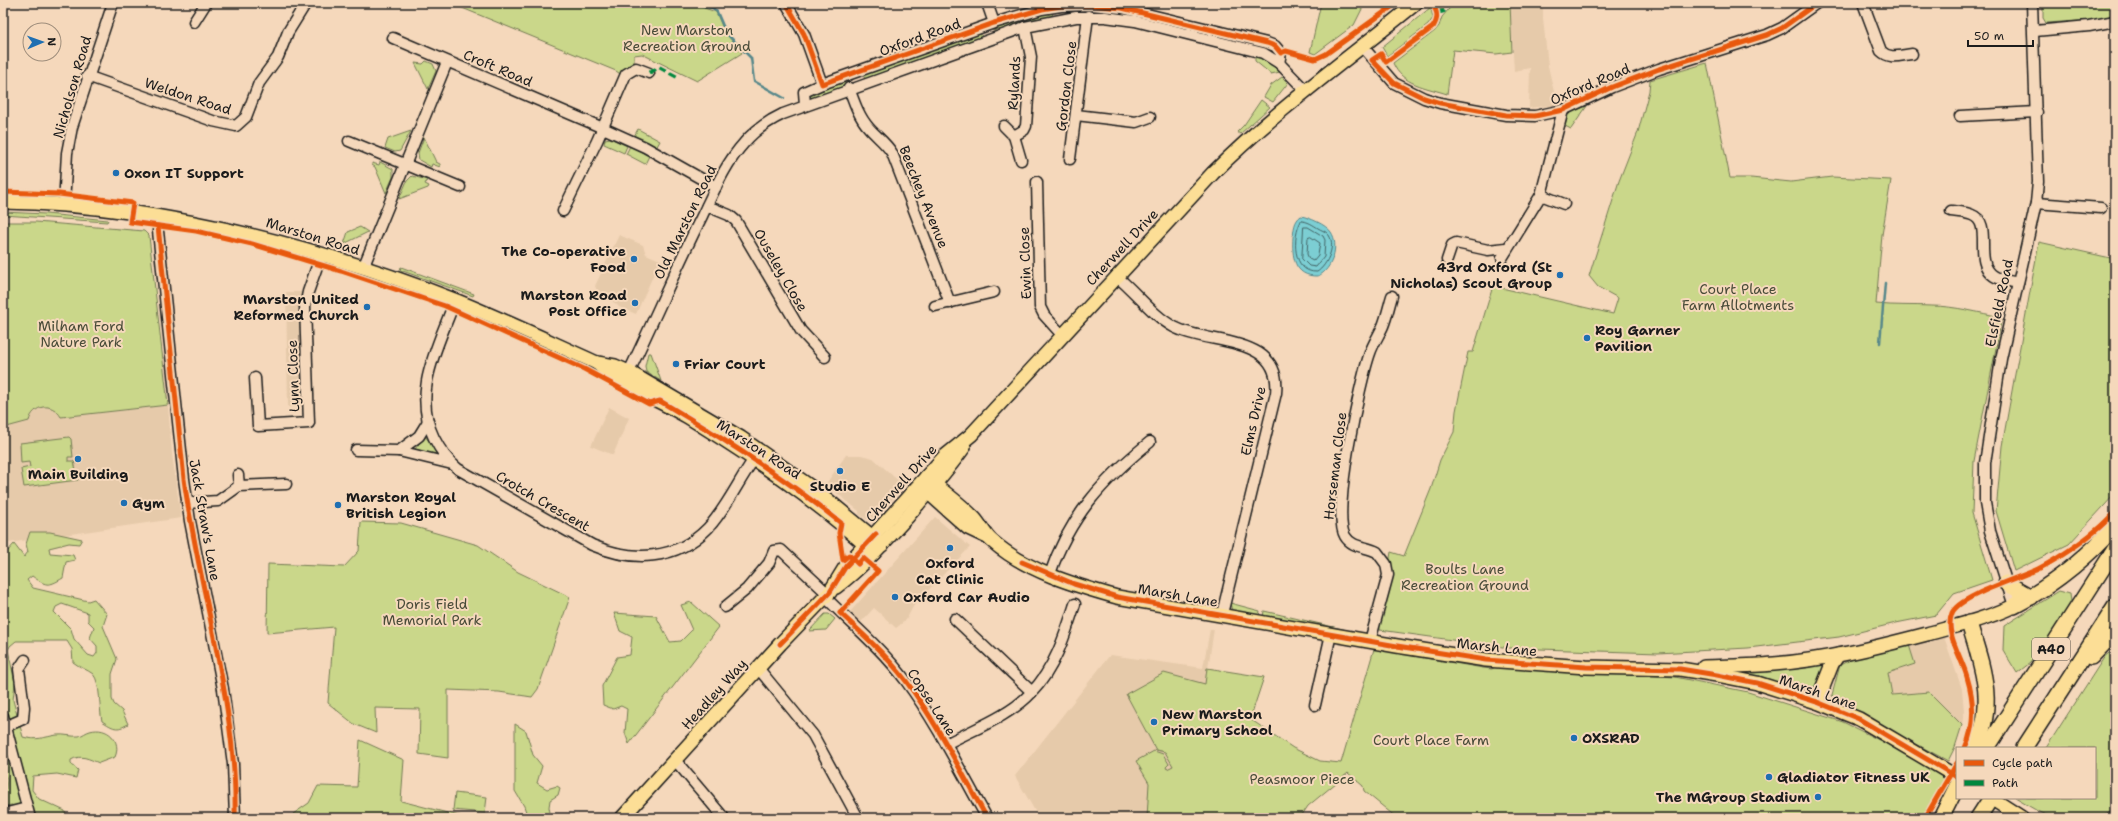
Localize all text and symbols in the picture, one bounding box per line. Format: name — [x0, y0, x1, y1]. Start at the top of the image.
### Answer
street label: Oxford Road — [877, 14, 963, 60]
park label: New Marston Recreation Ground — [623, 21, 751, 55]
north arrow — [22, 22, 62, 62]
scale bar — [1968, 22, 2033, 48]
text: 50 m — [1974, 28, 2004, 44]
street label: Nicholson Road — [49, 34, 95, 140]
street label: Gordon Close — [1052, 40, 1080, 132]
street label: Croft Road — [461, 45, 535, 91]
street label: Rylands — [1004, 55, 1024, 111]
street label: Oxford Road — [1547, 59, 1633, 109]
street label: Weldon Road — [142, 73, 234, 119]
street label: Beechey Avenue — [895, 143, 953, 251]
street label: Old Marston Road — [649, 162, 721, 282]
place label: Oxon IT Support — [124, 164, 244, 182]
marker: Oxon IT Support — [111, 168, 121, 178]
street label: Cherwell Drive — [1082, 205, 1162, 289]
street label: Marston Road — [264, 213, 362, 259]
street label: Ouseley Close — [750, 225, 812, 315]
street label: Ewin Close — [1015, 226, 1035, 300]
place label: The Co-operative Food — [501, 242, 626, 276]
marker: The Co-operative Food — [629, 254, 639, 264]
street label: Elsfield Road — [1981, 257, 2017, 349]
place label: 43rd Oxford (St Nicholas) Scout Group — [1390, 258, 1552, 292]
marker: 43rd Oxford (St Nicholas) Scout Group — [1555, 270, 1565, 280]
park label: Court Place Farm Allotments — [1682, 280, 1794, 314]
place label: Marston Road Post Office — [521, 286, 627, 320]
place label: Marston United Reformed Church — [234, 290, 359, 324]
marker: Marston Road Post Office — [630, 298, 640, 308]
marker: Marston United Reformed Church — [362, 302, 372, 312]
park label: Milham Ford Nature Park — [38, 317, 124, 351]
place label: Roy Garner Pavilion — [1595, 321, 1681, 355]
marker: Roy Garner Pavilion — [1582, 333, 1592, 343]
street label: Lynn Close — [283, 339, 303, 413]
place label: Friar Court — [684, 355, 766, 373]
marker: Friar Court — [671, 359, 681, 369]
street label: Elms Drive — [1236, 384, 1270, 458]
street label: Horseman Close — [1319, 411, 1351, 521]
street label: Marston Road — [713, 415, 805, 483]
street label: Cherwell Drive — [861, 440, 941, 526]
marker: Main Building — [73, 454, 83, 464]
street label: Jack Straw's Lane — [185, 458, 225, 582]
place label: Main Building — [28, 465, 128, 483]
marker: Studio E — [835, 466, 845, 476]
street label: Crotch Crescent — [493, 467, 593, 535]
place label: Studio E — [810, 477, 870, 495]
place label: Marston Royal British Legion — [346, 488, 456, 522]
place label: Gym — [132, 494, 165, 512]
marker: Gym — [119, 498, 129, 508]
marker: Marston Royal British Legion — [333, 500, 343, 510]
marker: Oxford Cat Clinic — [945, 543, 955, 553]
place label: Oxford Cat Clinic — [916, 554, 984, 588]
park label: Boults Lane Recreation Ground — [1401, 560, 1529, 594]
street label: Marsh Lane — [1137, 579, 1219, 611]
place label: Oxford Car Audio — [903, 588, 1030, 606]
marker: Oxford Car Audio — [890, 592, 900, 602]
park label: Doris Field Memorial Park — [382, 595, 482, 629]
street label: Marsh Lane — [1456, 634, 1538, 660]
road number: A40 — [2032, 638, 2070, 660]
street label: Headley Way — [677, 655, 751, 733]
street label: Copse Lane — [904, 665, 960, 739]
street label: Marsh Lane — [1777, 670, 1859, 714]
place label: New Marston Primary School — [1162, 705, 1273, 739]
marker: New Marston Primary School — [1149, 717, 1159, 727]
place label: OXSRAD — [1582, 729, 1640, 747]
park label: Court Place Farm — [1373, 731, 1489, 749]
marker: OXSRAD — [1569, 733, 1579, 743]
legend — [1956, 747, 2096, 799]
text: Cycle path — [1992, 755, 2053, 771]
place label: Gladiator Fitness UK — [1777, 768, 1930, 786]
park label: Peasmoor Piece — [1249, 770, 1355, 788]
marker: Gladiator Fitness UK — [1764, 772, 1774, 782]
text: Path — [1992, 775, 2018, 791]
place label: The MGroup Stadium — [1656, 788, 1810, 806]
marker: The MGroup Stadium — [1813, 792, 1823, 802]

